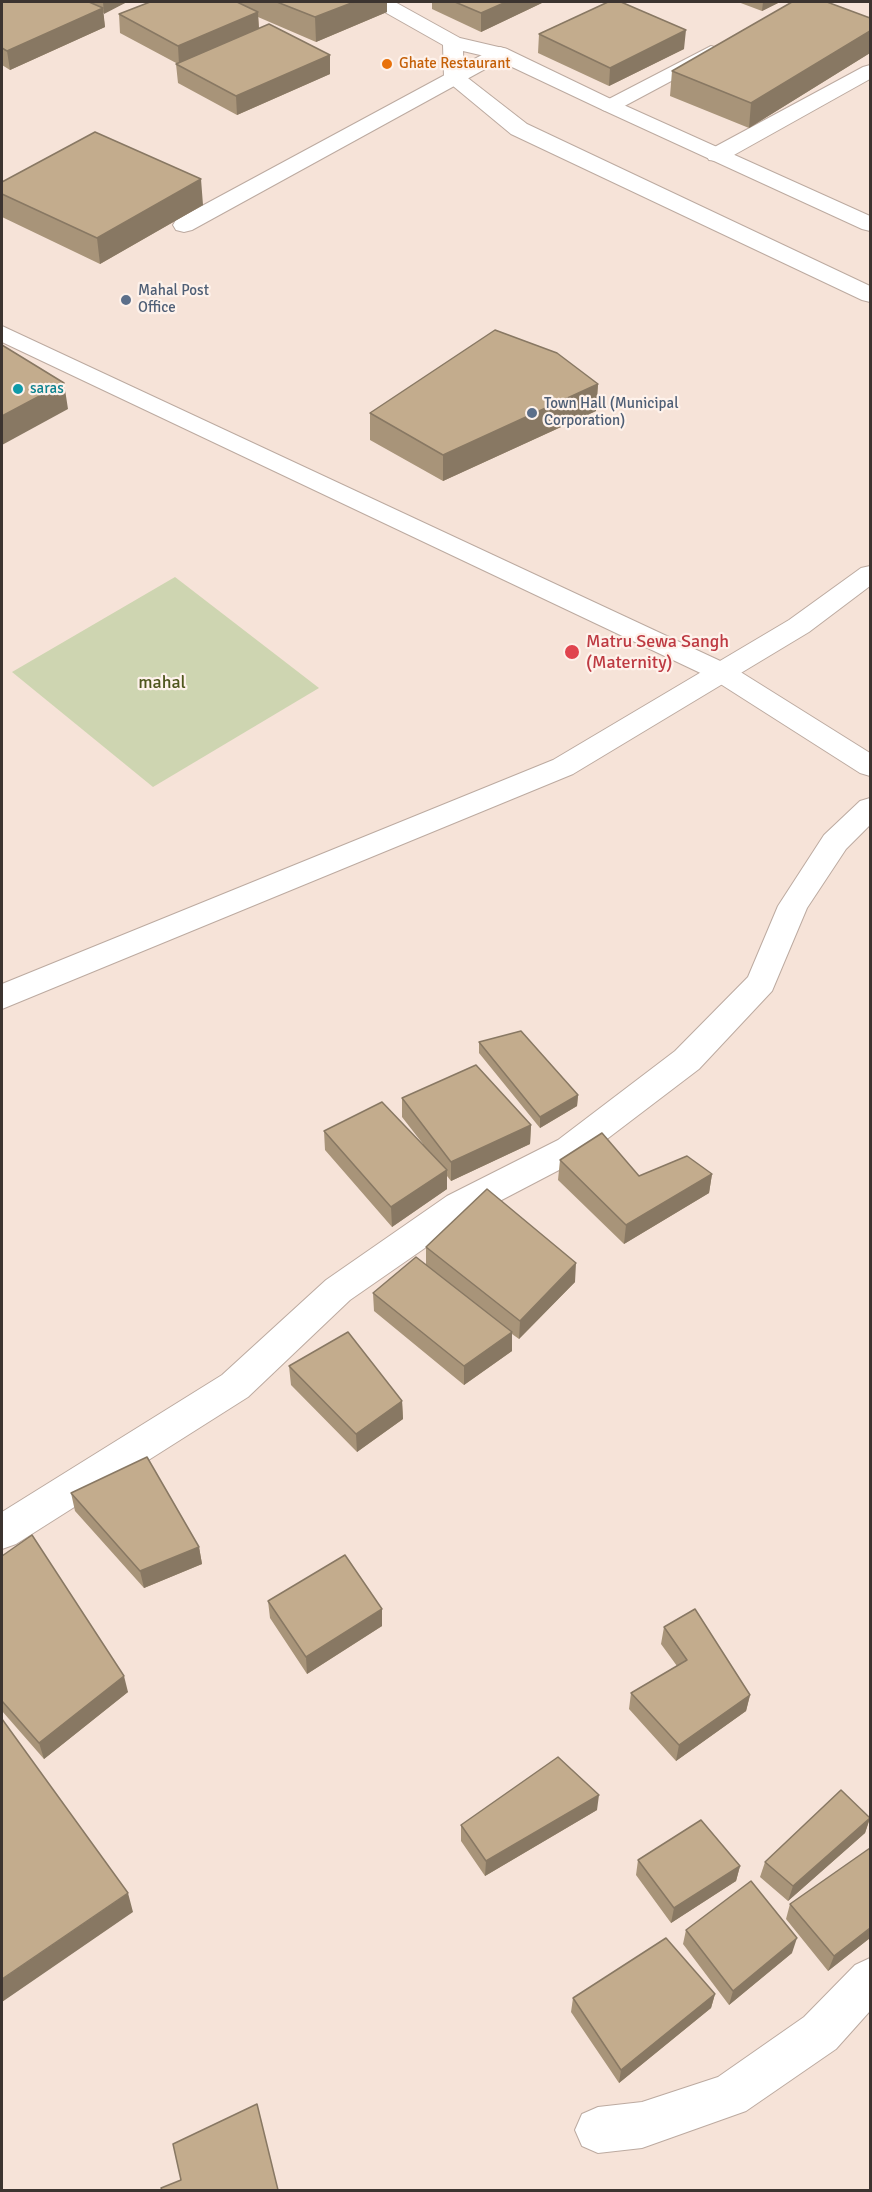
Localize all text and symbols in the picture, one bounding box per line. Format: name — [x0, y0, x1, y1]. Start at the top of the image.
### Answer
place label: Ghate Restaurant — [399, 55, 511, 73]
marker: Ghate Restaurant — [380, 57, 394, 71]
place label: Mahal Post Office — [138, 282, 209, 317]
marker: Mahal Post Office — [119, 293, 133, 307]
place label: saras — [30, 380, 64, 398]
marker: saras — [11, 382, 25, 396]
place label: Town Hall (Municipal Corporation) — [544, 395, 679, 430]
marker: Town Hall (Municipal Corporation) — [525, 406, 539, 420]
place label: Matru Sewa Sangh (Maternity) — [586, 631, 729, 674]
marker: Matru Sewa Sangh (Maternity) — [563, 643, 581, 661]
park label: mahal — [138, 672, 186, 694]

